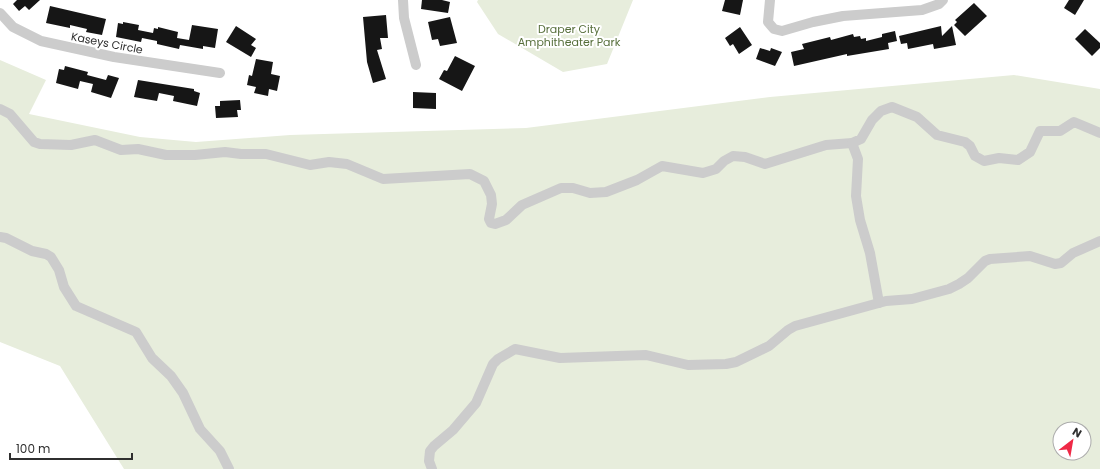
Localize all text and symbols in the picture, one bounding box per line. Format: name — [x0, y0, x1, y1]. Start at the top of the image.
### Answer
park label: Draper City Amphitheater Park — [518, 21, 621, 50]
street label: Kaseys Circle — [70, 28, 145, 58]
north arrow — [1052, 421, 1092, 461]
text: N — [1069, 423, 1085, 441]
scale bar — [10, 435, 132, 461]
text: 100 m — [16, 440, 50, 457]

